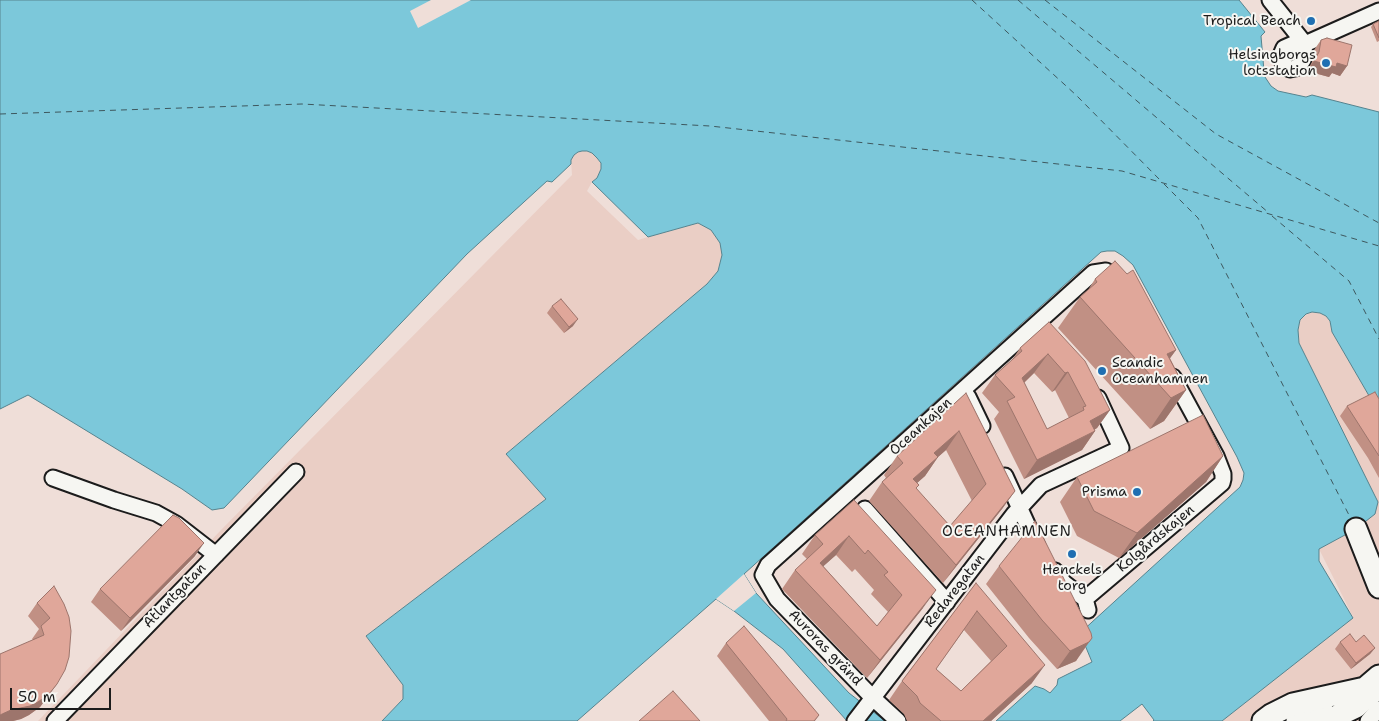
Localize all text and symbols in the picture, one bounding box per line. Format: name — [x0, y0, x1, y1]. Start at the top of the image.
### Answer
place label: Tropical Beach — [1203, 13, 1301, 29]
marker: Tropical Beach — [1305, 15, 1317, 27]
place label: Helsingborgs lotsstation — [1228, 47, 1316, 80]
marker: Helsingborgs lotsstation — [1320, 57, 1332, 69]
place label: Scandic Oceanhamnen — [1112, 355, 1208, 388]
marker: Scandic Oceanhamnen — [1096, 365, 1108, 377]
street label: Oceankajen — [886, 395, 956, 459]
place label: Prisma — [1082, 484, 1127, 500]
marker: Prisma — [1131, 486, 1143, 498]
street label: Kolgårdskajen — [1114, 502, 1198, 576]
district label: OCEANHAMNEN — [941, 523, 1073, 541]
marker: Henckels torg — [1066, 548, 1078, 560]
street label: Redaregatan — [921, 551, 989, 631]
street label: Atlantgatan — [140, 560, 210, 632]
place label: Henckels torg — [1042, 562, 1102, 594]
street label: Auroras gränd — [785, 607, 865, 689]
scale bar — [12, 678, 114, 710]
text: 50 m — [18, 687, 56, 707]

